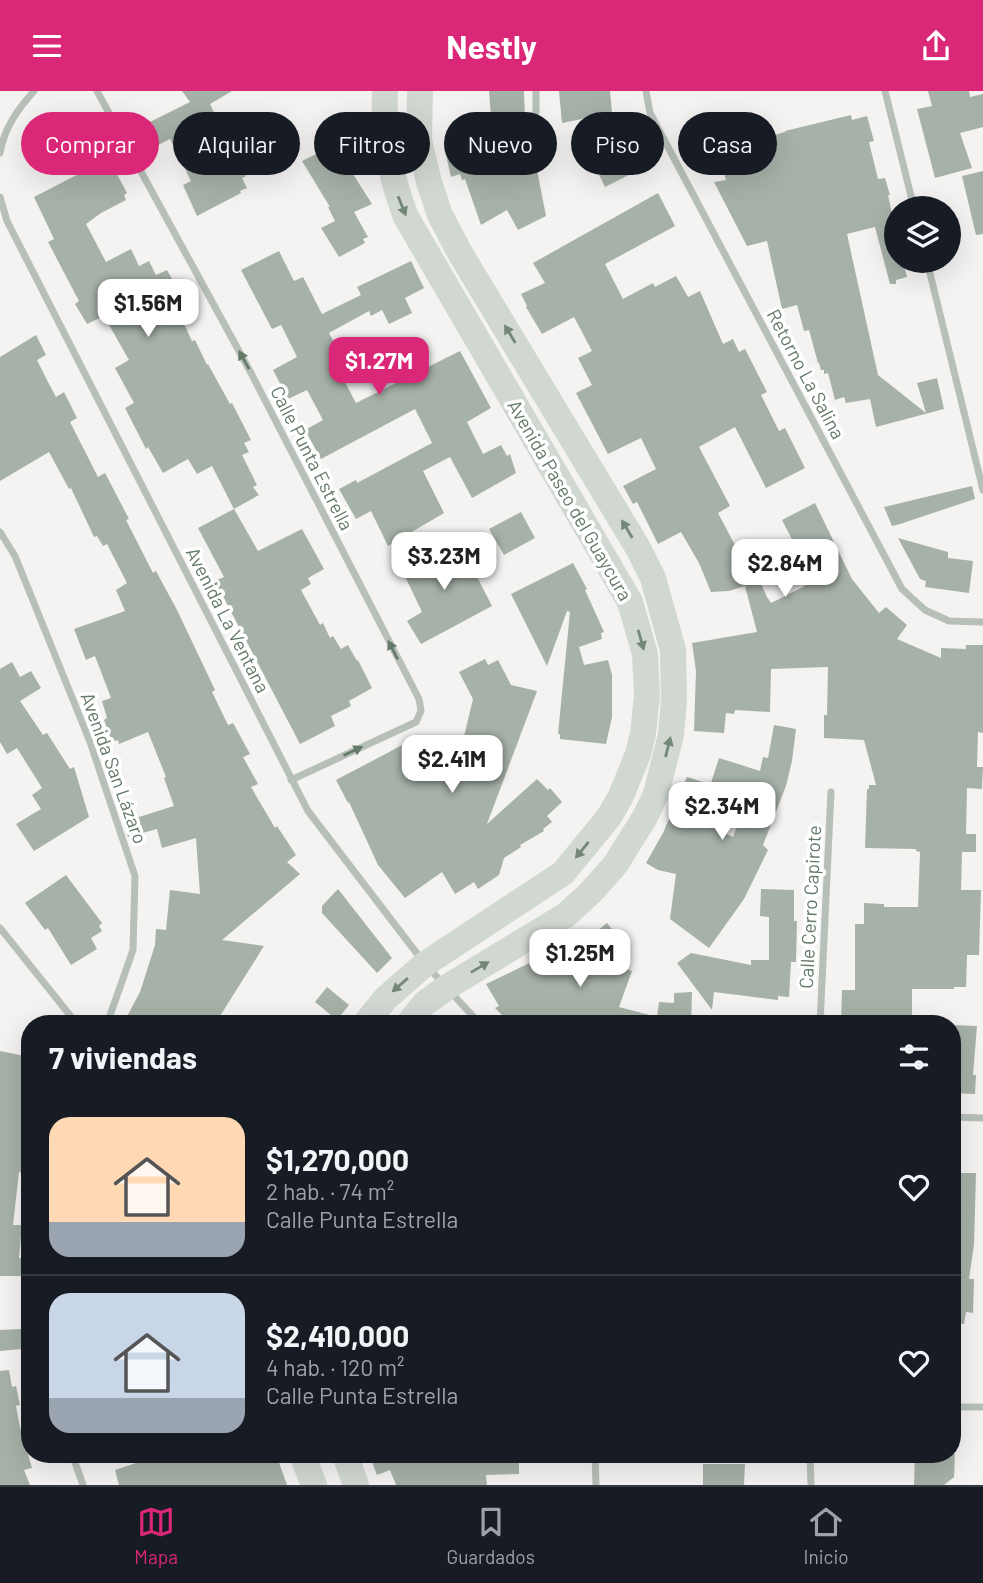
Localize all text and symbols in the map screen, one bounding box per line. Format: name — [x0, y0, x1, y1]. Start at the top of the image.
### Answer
icon: menu — [28, 27, 66, 65]
text: Nestly — [446, 27, 537, 65]
icon: share — [917, 27, 955, 65]
chip: Comprar — [21, 112, 159, 175]
chip: Alquilar — [173, 112, 300, 175]
chip: Filtros — [314, 112, 430, 175]
chip: Nuevo — [444, 112, 557, 175]
chip: Piso — [571, 112, 664, 175]
chip: Casa — [678, 112, 777, 175]
one-way arrow — [397, 196, 408, 217]
map controls — [884, 196, 961, 273]
button: layers — [884, 196, 961, 273]
pin: $1.56M — [91, 279, 205, 339]
text: $1.56M — [114, 288, 182, 316]
street label: Retorno La Salina — [762, 305, 850, 443]
one-way arrow — [503, 325, 516, 344]
pin: $1.27M — [322, 337, 436, 397]
text: $1.27M — [345, 346, 413, 374]
one-way arrow — [238, 350, 250, 370]
street label: Calle Punta Estrella — [266, 382, 359, 534]
street label: Avenida Paseo del Guaycura — [503, 395, 637, 604]
one-way arrow — [621, 520, 633, 539]
pin: $3.23M — [387, 533, 501, 592]
pin: $2.84M — [728, 539, 842, 599]
text: $3.23M — [407, 541, 481, 569]
street label: Avenida La Ventana — [182, 543, 275, 696]
text: $2.84M — [747, 548, 823, 576]
one-way arrow — [637, 630, 647, 651]
one-way arrow — [387, 640, 399, 660]
street label: Avenida San Lázaro — [76, 689, 153, 847]
pin: $2.41M — [395, 735, 509, 795]
one-way arrow — [663, 736, 674, 758]
text: $2.41M — [418, 744, 486, 772]
one-way arrow — [343, 745, 363, 757]
pin: $2.34M — [665, 783, 779, 842]
text: $2.34M — [684, 791, 760, 819]
street label: Calle Cerro Capirote — [794, 825, 825, 989]
one-way arrow — [575, 842, 590, 859]
pin: $1.25M — [523, 929, 637, 989]
text: $1.25M — [545, 938, 615, 966]
one-way arrow — [470, 960, 489, 973]
one-way arrow — [391, 977, 409, 993]
icon: filters — [895, 1038, 933, 1076]
text: 7 viviendas — [49, 1039, 197, 1075]
text: $1,270,000 — [266, 1141, 409, 1177]
icon: home — [105, 1145, 189, 1229]
icon: heart — [895, 1168, 933, 1206]
text: 2 hab. · 74 m² — [266, 1177, 394, 1205]
text: Calle Punta Estrella — [266, 1205, 458, 1233]
text: $2,410,000 — [266, 1317, 409, 1353]
icon: home — [105, 1321, 189, 1405]
icon: heart — [895, 1344, 933, 1382]
text: 4 hab. · 120 m² — [266, 1353, 404, 1381]
text: Calle Punta Estrella — [266, 1381, 458, 1409]
tab: Mapa — [134, 1503, 178, 1568]
tab: Guardados — [447, 1503, 535, 1568]
tab: Inicio — [804, 1503, 849, 1568]

